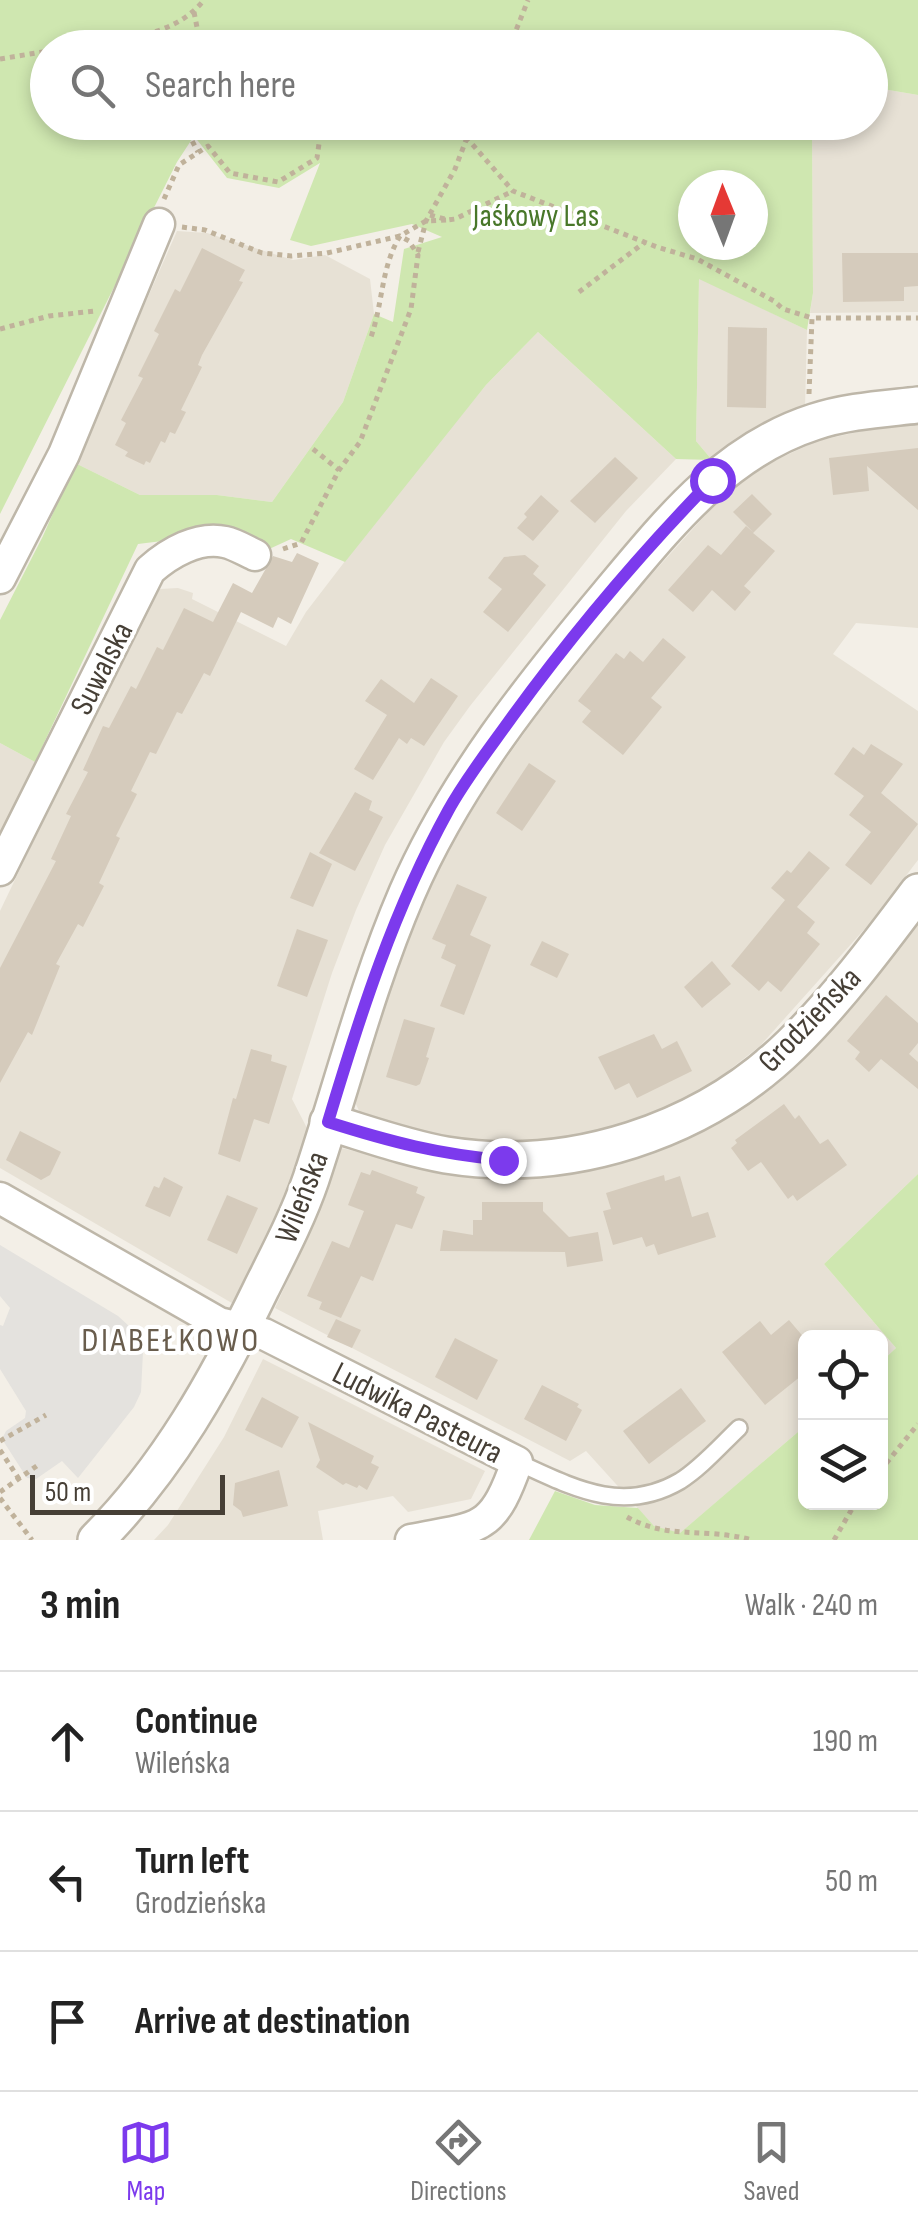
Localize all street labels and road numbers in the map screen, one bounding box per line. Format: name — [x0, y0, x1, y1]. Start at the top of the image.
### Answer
street label: Suwalska — [63, 616, 142, 722]
street label: Grodzieńska — [750, 959, 870, 1081]
street label: Wileńska — [267, 1146, 338, 1249]
street label: Ludwika Pasteura — [326, 1354, 509, 1473]

